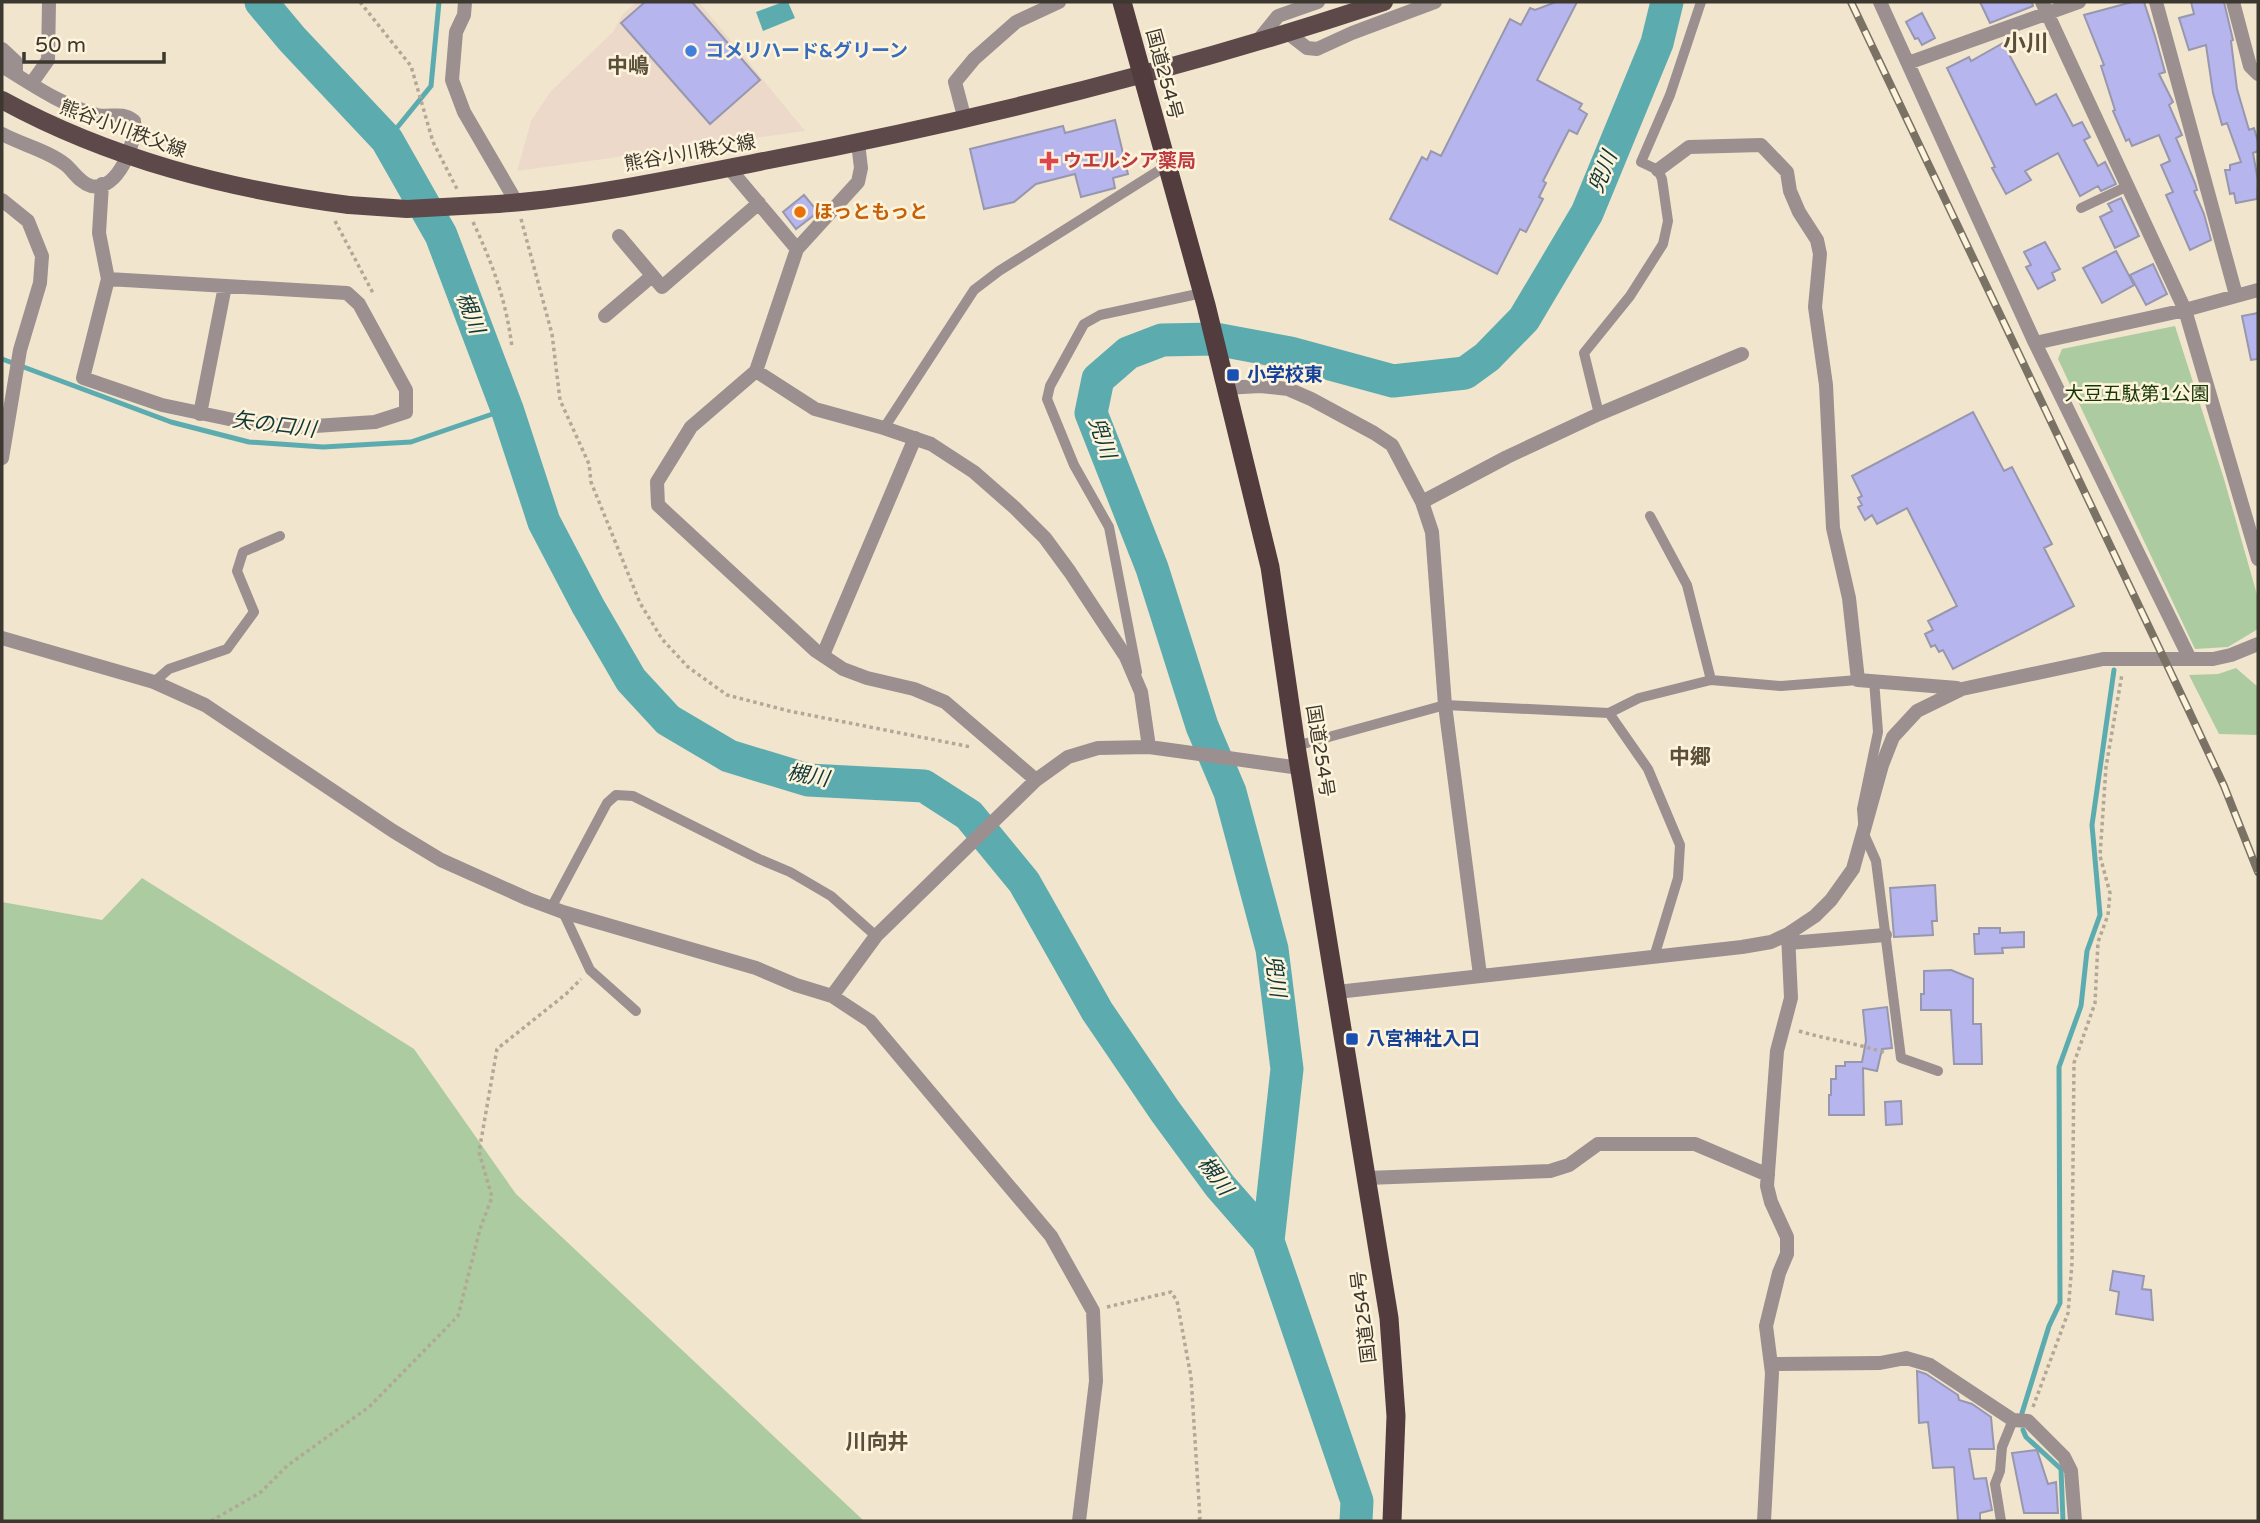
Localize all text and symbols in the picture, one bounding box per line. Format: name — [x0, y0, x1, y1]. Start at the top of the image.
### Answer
scale bar — [24, 21, 164, 65]
street label: 国道254号 — [1141, 26, 1187, 122]
district label: 小川 — [2003, 30, 2049, 58]
text: 50 m — [35, 33, 86, 58]
place label: コメリハード&グリーン — [705, 40, 908, 62]
marker: コメリハード&グリーン — [683, 43, 699, 59]
district label: 中嶋 — [607, 54, 649, 79]
street label: 熊谷小川秩父線 — [57, 96, 189, 162]
street label: 熊谷小川秩父線 — [623, 131, 757, 175]
water label: 兜川 — [1584, 146, 1623, 196]
place label: ウエルシア薬局 — [1063, 150, 1196, 172]
marker: ウエルシア薬局 — [1041, 153, 1057, 169]
place label: ほっともっと — [814, 201, 928, 223]
marker: ほっともっと — [792, 204, 808, 220]
water label: 槻川 — [451, 289, 490, 339]
place label: 小学校東 — [1247, 364, 1323, 386]
marker: 小学校東 — [1225, 367, 1241, 383]
park label: 大豆五駄第1公園 — [2065, 383, 2209, 405]
water label: 矢の口川 — [231, 407, 319, 443]
water label: 兜川 — [1083, 414, 1121, 464]
street label: 国道254号 — [1302, 703, 1338, 799]
district label: 中郷 — [1669, 745, 1711, 770]
water label: 槻川 — [785, 760, 833, 792]
water label: 兜川 — [1260, 953, 1291, 1001]
place label: 八宮神社入口 — [1366, 1028, 1480, 1050]
marker: 八宮神社入口 — [1344, 1031, 1360, 1047]
water label: 槻川 — [1192, 1152, 1239, 1202]
street label: 国道254号 — [1347, 1270, 1381, 1364]
district label: 川向井 — [846, 1430, 909, 1455]

